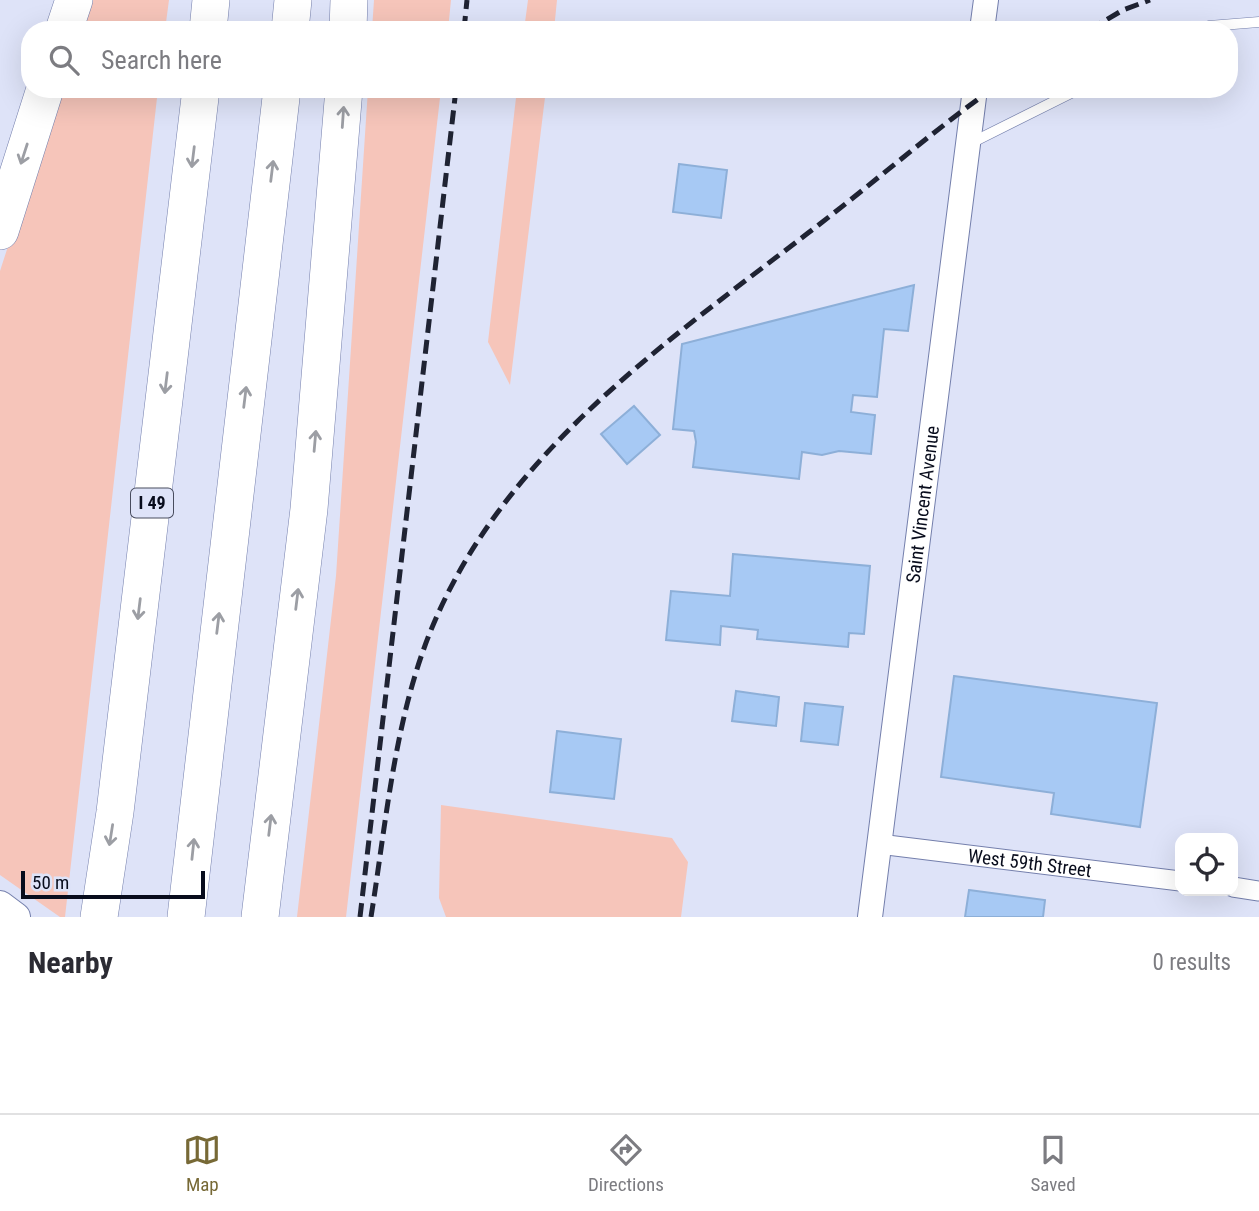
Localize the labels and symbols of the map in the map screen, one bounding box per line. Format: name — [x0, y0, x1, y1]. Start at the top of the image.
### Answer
one-way arrow — [336, 106, 349, 129]
one-way arrow — [17, 143, 30, 165]
one-way arrow — [186, 145, 199, 168]
one-way arrow — [266, 160, 279, 183]
one-way arrow — [159, 371, 172, 394]
one-way arrow — [238, 386, 251, 409]
street label: Saint Vincent Avenue — [901, 424, 944, 584]
one-way arrow — [309, 431, 322, 453]
road number: I 49 — [131, 489, 173, 518]
one-way arrow — [291, 588, 304, 611]
one-way arrow — [132, 597, 145, 620]
one-way arrow — [212, 612, 225, 635]
one-way arrow — [264, 814, 277, 837]
one-way arrow — [104, 823, 117, 846]
one-way arrow — [187, 838, 200, 861]
street label: West 59th Street — [967, 844, 1093, 882]
scale bar — [21, 868, 205, 900]

